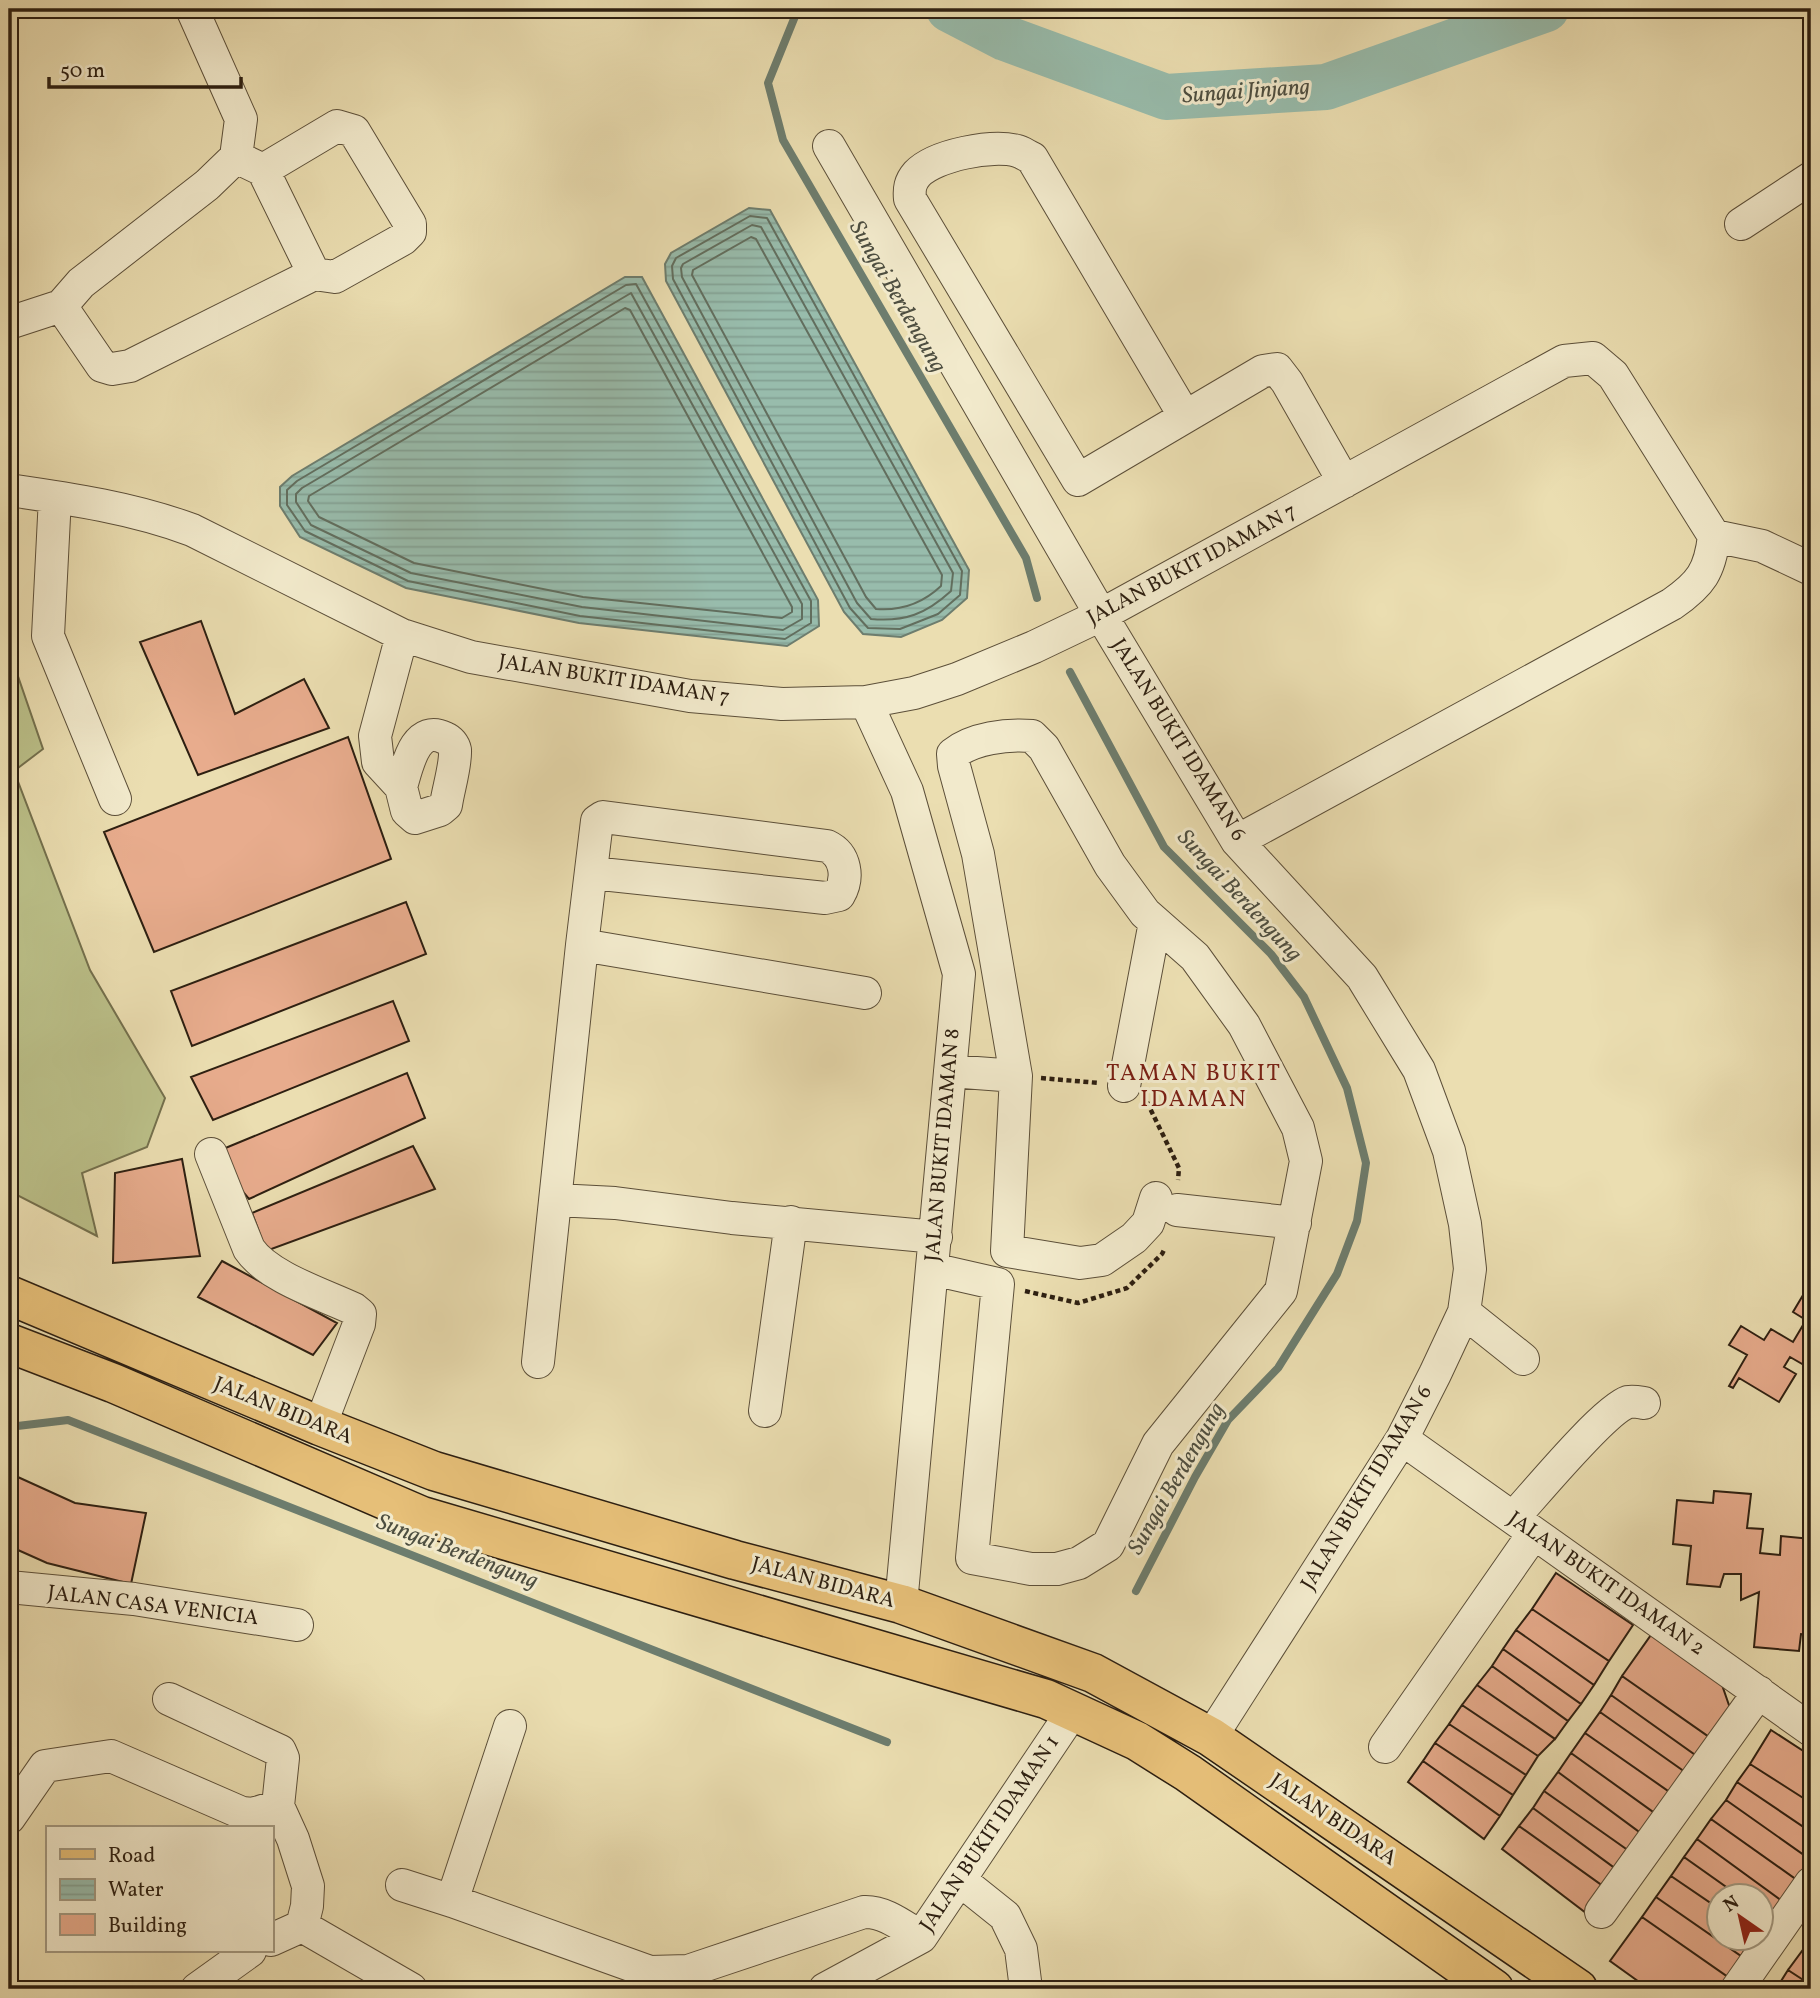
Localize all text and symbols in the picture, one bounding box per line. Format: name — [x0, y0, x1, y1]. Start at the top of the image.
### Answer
scale bar — [49, 46, 242, 90]
text: 50 m — [60, 57, 105, 86]
water label: Sungai Jinjang — [1181, 72, 1311, 112]
water label: Sungai Berdengung — [840, 215, 954, 379]
street label: JALAN BUKIT IDAMAN 7 — [1082, 497, 1302, 633]
street label: JALAN BUKIT IDAMAN 6 — [1104, 633, 1252, 847]
street label: JALAN BUKIT IDAMAN 7 — [496, 647, 732, 713]
water label: Sungai Berdengung — [1169, 823, 1309, 969]
street label: JALAN BUKIT IDAMAN 8 — [918, 1027, 968, 1263]
district label: TAMAN BUKIT IDAMAN — [1106, 1058, 1282, 1116]
street label: JALAN BIDARA — [209, 1370, 357, 1452]
street label: JALAN BUKIT IDAMAN 6 — [1294, 1380, 1440, 1596]
water label: Sungai Berdengung — [1120, 1397, 1234, 1561]
street label: JALAN BUKIT IDAMAN 2 — [1502, 1505, 1710, 1663]
water label: Sungai Berdengung — [372, 1506, 542, 1598]
street label: JALAN BIDARA — [748, 1550, 898, 1616]
street label: JALAN CASA VENICIA — [46, 1579, 260, 1633]
street label: JALAN BUKIT IDAMAN 1 — [913, 1730, 1067, 1938]
street label: JALAN BIDARA — [1264, 1767, 1402, 1873]
legend — [46, 1826, 273, 1952]
text: Road — [108, 1842, 155, 1871]
text: Water — [108, 1876, 164, 1905]
north arrow — [1704, 1882, 1774, 1952]
text: N — [1719, 1890, 1745, 1919]
text: Building — [108, 1912, 187, 1941]

